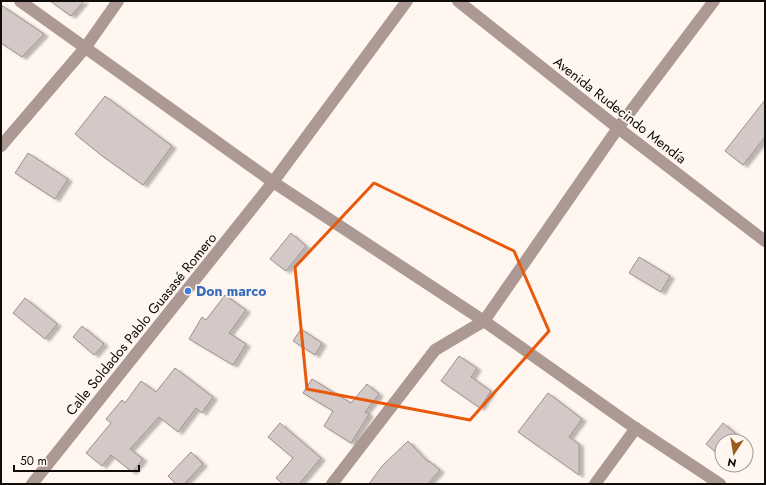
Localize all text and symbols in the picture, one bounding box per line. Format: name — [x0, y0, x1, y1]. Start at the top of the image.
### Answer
street label: Avenida Rudecindo Mendía — [549, 52, 691, 168]
street label: Calle Soldados Pablo Guasasé Romero — [61, 228, 221, 420]
place label: Don marco — [196, 281, 267, 301]
marker: Don marco — [183, 286, 193, 296]
north arrow — [714, 433, 754, 473]
scale bar — [14, 447, 139, 473]
text: 50 m — [20, 452, 47, 470]
text: N — [726, 454, 738, 472]

